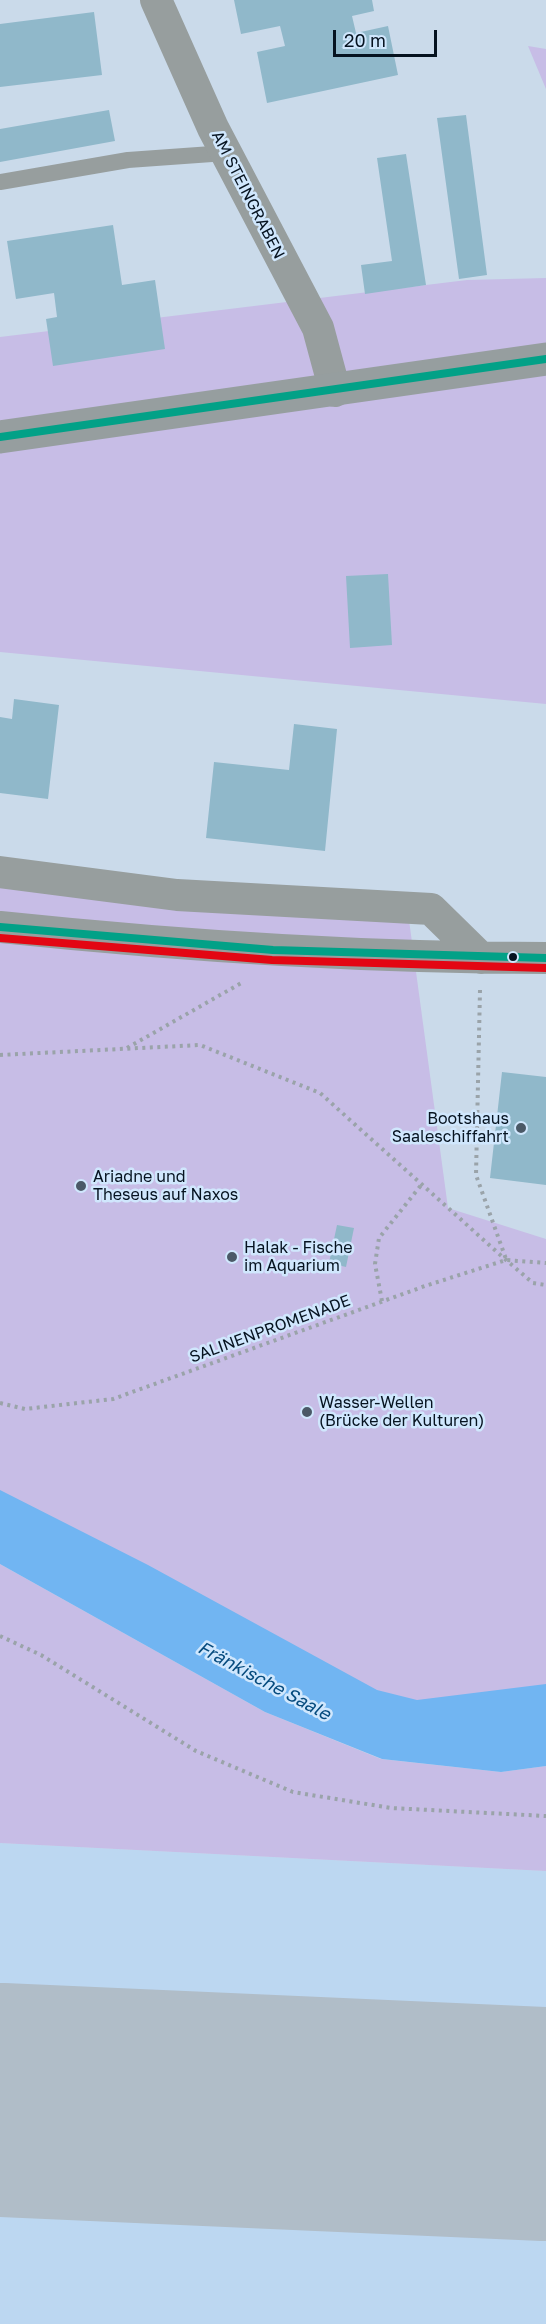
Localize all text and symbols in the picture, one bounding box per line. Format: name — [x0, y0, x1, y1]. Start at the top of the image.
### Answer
scale bar — [336, 18, 440, 56]
text: 20 m — [344, 29, 386, 51]
street label: AM STEINGRABEN — [207, 128, 289, 262]
unlabelled marker — [507, 951, 519, 963]
place label: Bootshaus Saaleschiffahrt — [392, 1109, 509, 1147]
marker: Bootshaus Saaleschiffahrt — [514, 1121, 528, 1135]
place label: Ariadne und Theseus auf Naxos — [93, 1167, 238, 1205]
marker: Ariadne und Theseus auf Naxos — [74, 1179, 88, 1193]
place label: Halak - Fische im Aquarium — [244, 1238, 353, 1276]
marker: Halak - Fische im Aquarium — [225, 1250, 239, 1264]
street label: SALINENPROMENADE — [187, 1291, 353, 1367]
place label: Wasser-Wellen (Brücke der Kulturen) — [319, 1393, 484, 1431]
marker: Wasser-Wellen (Brücke der Kulturen) — [300, 1405, 314, 1419]
water label: Fränkische Saale — [194, 1637, 334, 1725]

